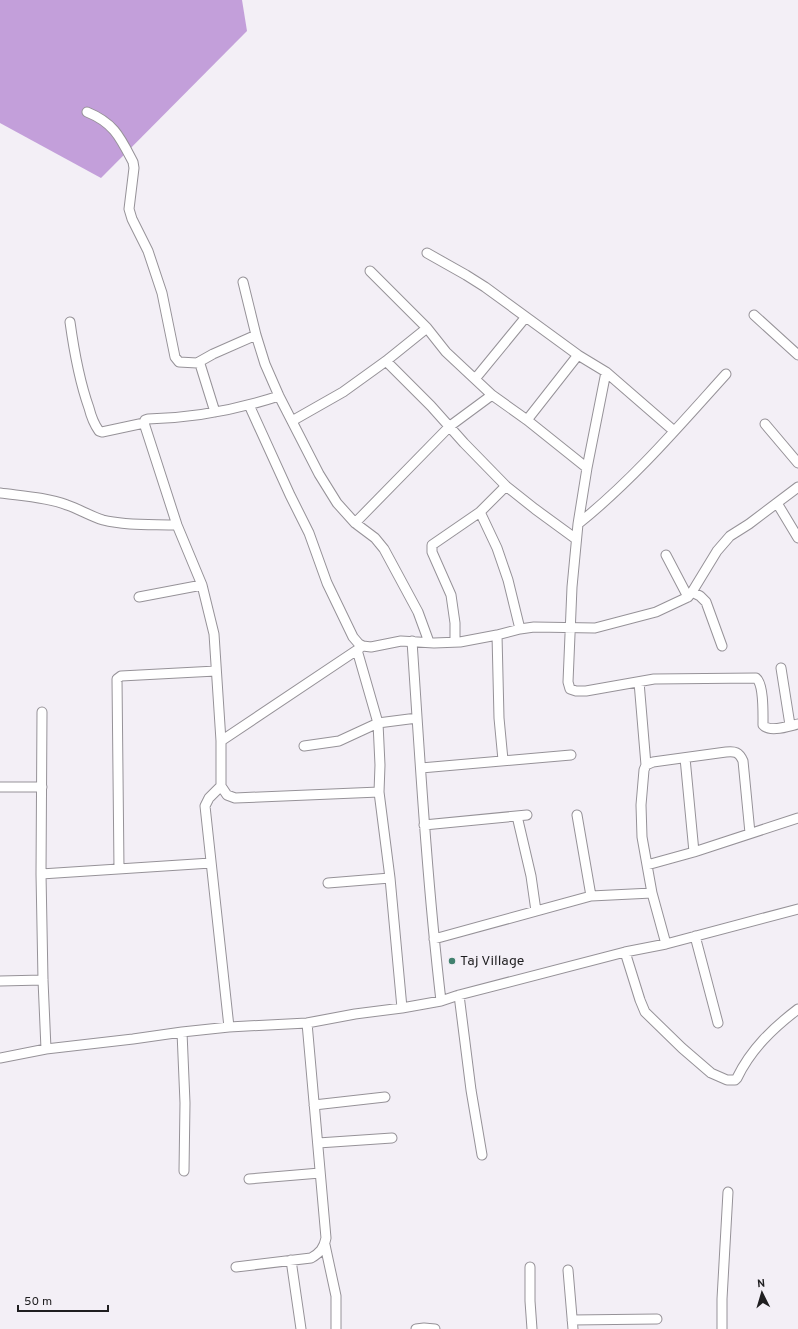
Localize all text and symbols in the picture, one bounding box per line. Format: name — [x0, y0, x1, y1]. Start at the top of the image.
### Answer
place label: Taj Village — [460, 953, 524, 970]
marker: Taj Village — [447, 956, 457, 966]
north arrow — [742, 1273, 782, 1313]
text: N — [757, 1277, 766, 1291]
scale bar — [18, 1287, 108, 1313]
text: 50 m — [24, 1294, 52, 1310]

